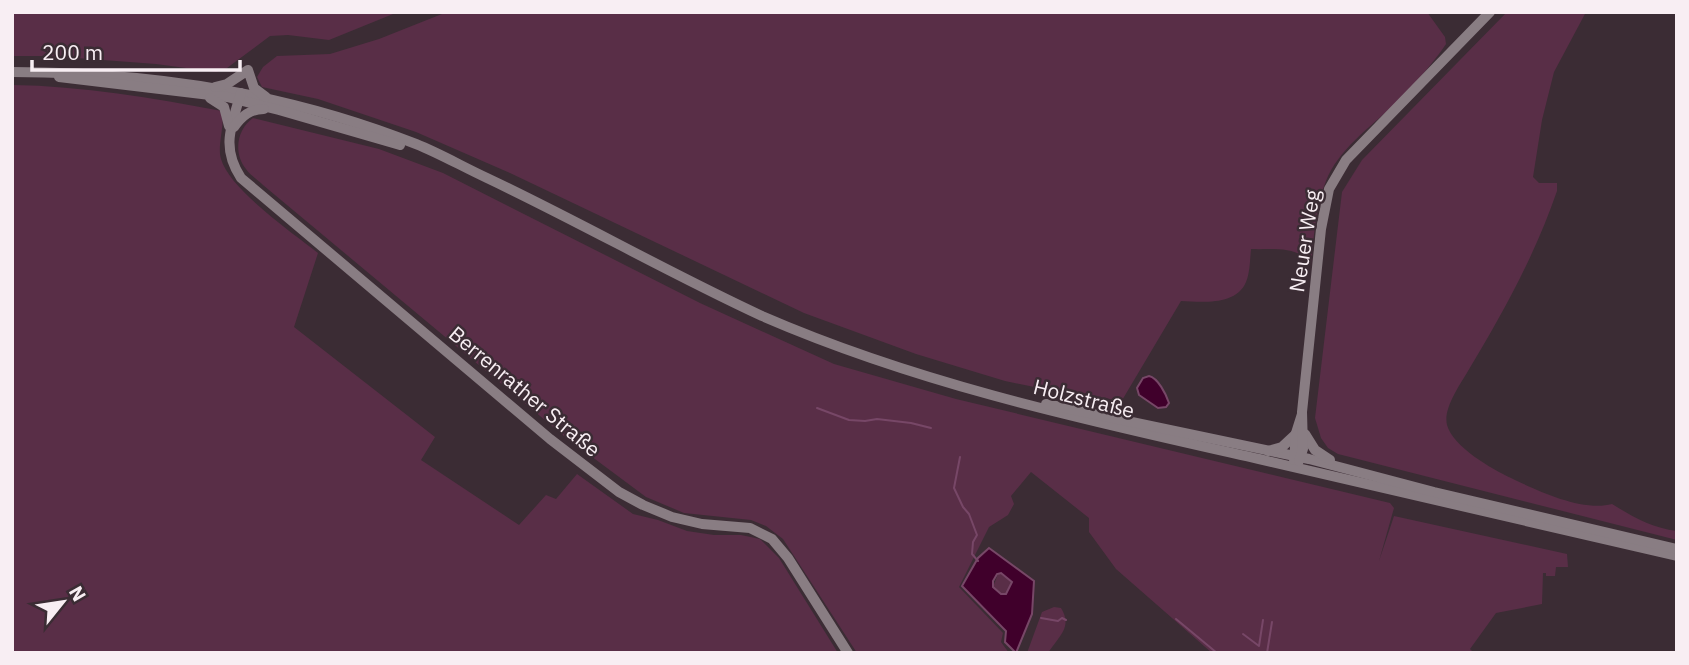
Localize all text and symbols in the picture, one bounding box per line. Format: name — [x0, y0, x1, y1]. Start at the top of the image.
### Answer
scale bar — [32, 28, 240, 72]
text: 200 m — [42, 38, 103, 66]
street label: Neuer Weg — [1282, 188, 1326, 294]
street label: Berrenrather Straße — [443, 319, 607, 463]
street label: Holzstraße — [1030, 372, 1138, 424]
north arrow — [28, 567, 98, 637]
text: N — [64, 582, 92, 605]

